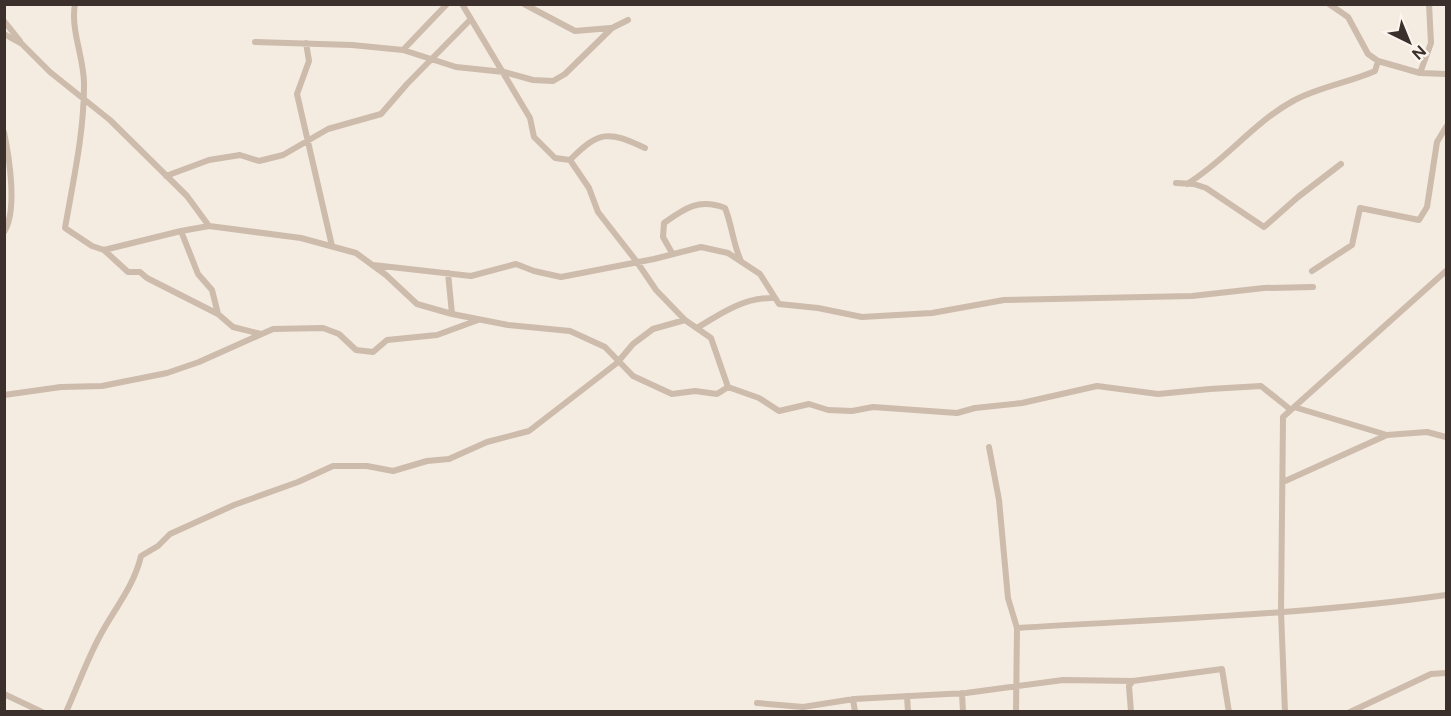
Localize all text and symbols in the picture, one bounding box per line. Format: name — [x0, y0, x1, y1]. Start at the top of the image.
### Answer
north arrow — [1379, 12, 1439, 72]
text: N — [1408, 41, 1430, 64]

